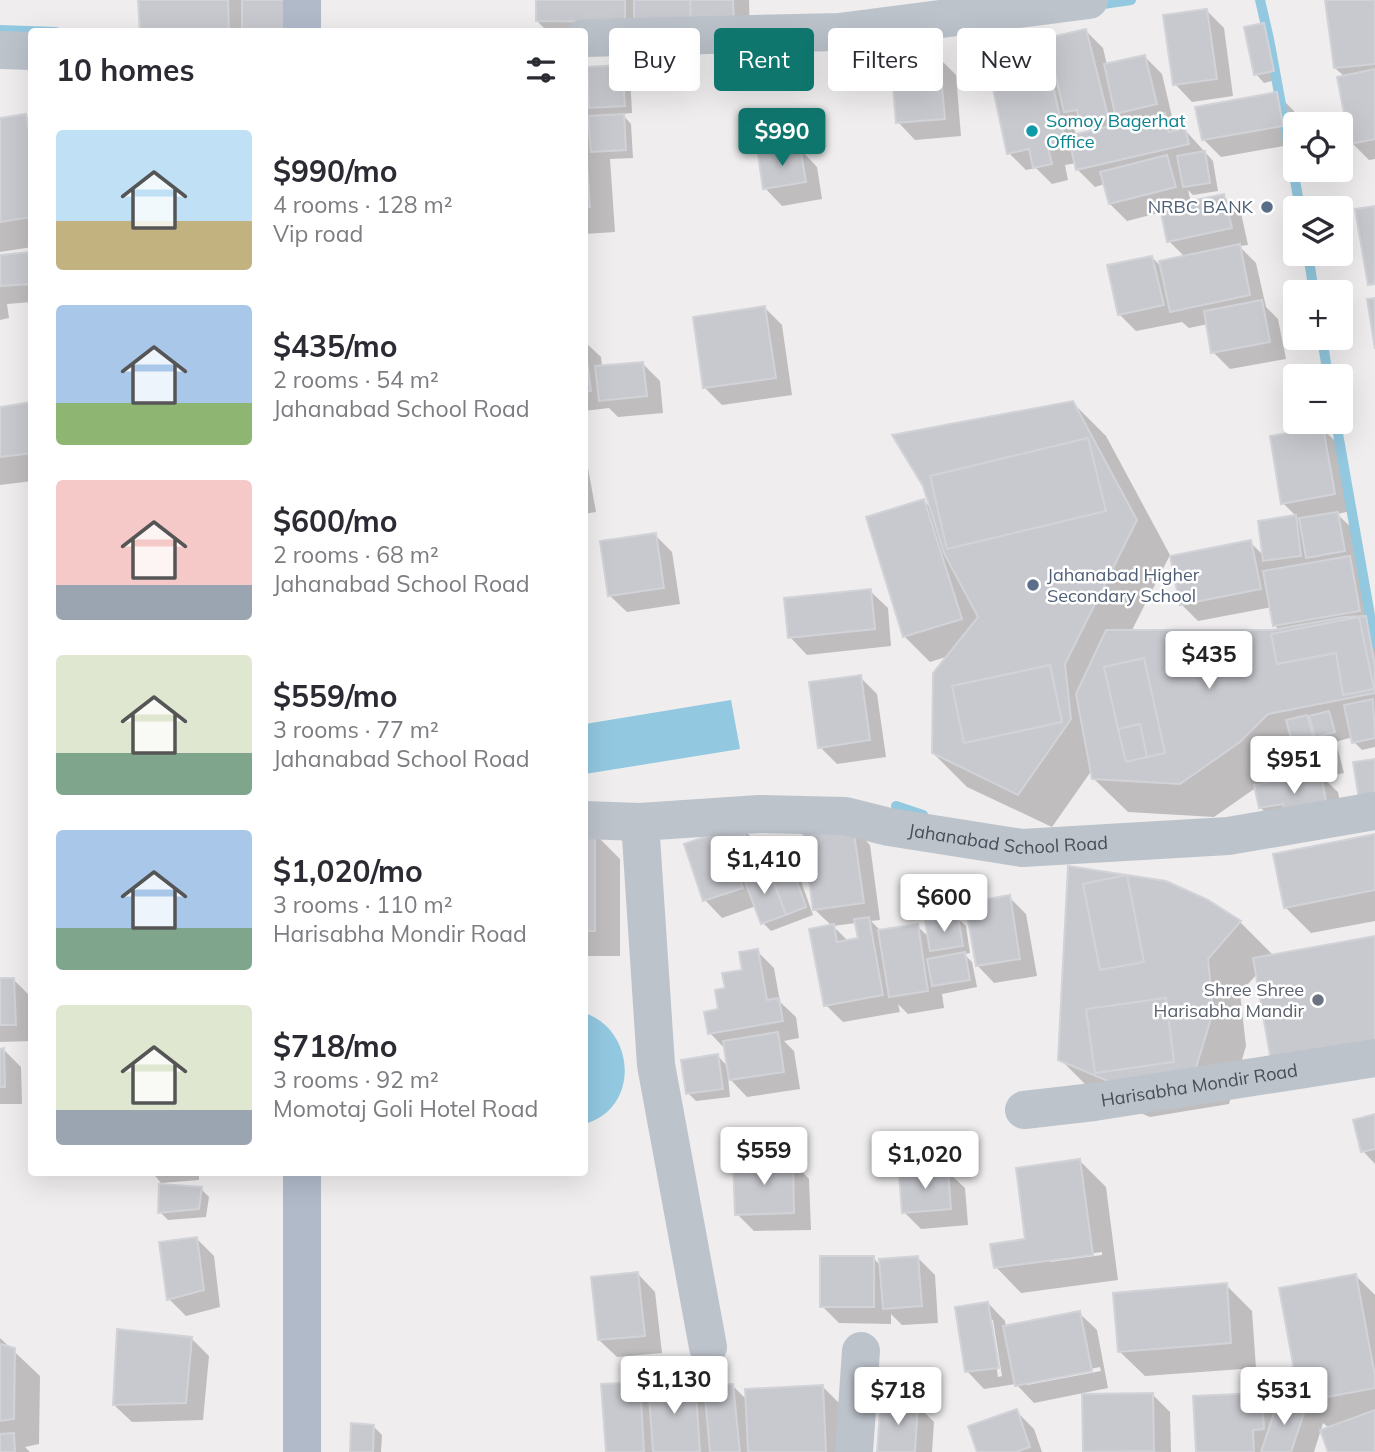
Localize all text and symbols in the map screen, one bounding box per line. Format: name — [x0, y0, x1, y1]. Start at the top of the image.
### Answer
chip: Buy — [609, 28, 700, 91]
chip: Rent — [714, 28, 814, 91]
chip: Filters — [828, 28, 943, 91]
chip: New — [957, 28, 1056, 91]
text: 10 homes — [56, 51, 195, 89]
icon: filters — [522, 51, 560, 89]
pin: $990 — [741, 108, 823, 168]
place label: Somoy Bagerhat Office — [1046, 109, 1186, 153]
map controls — [1283, 112, 1353, 434]
button: locate — [1283, 112, 1353, 182]
text: $990 — [754, 116, 810, 145]
marker: Somoy Bagerhat Office — [1024, 123, 1040, 139]
text: $990/mo — [273, 152, 397, 190]
icon: home — [112, 158, 196, 242]
text: 4 rooms · 128 m² — [273, 190, 453, 219]
place label: NRBC BANK — [1148, 195, 1254, 218]
button: layers — [1283, 196, 1353, 266]
marker: NRBC BANK — [1259, 199, 1275, 215]
text: Vip road — [273, 219, 363, 248]
button: + — [1283, 280, 1353, 350]
text: $435/mo — [273, 327, 397, 365]
icon: home — [112, 333, 196, 417]
button: − — [1283, 364, 1353, 434]
text: 2 rooms · 54 m² — [273, 365, 439, 394]
text: Jahanabad School Road — [273, 394, 530, 423]
text: $600/mo — [273, 502, 397, 540]
icon: home — [112, 508, 196, 592]
text: 2 rooms · 68 m² — [273, 540, 439, 569]
place label: Jahanabad Higher Secondary School — [1047, 563, 1200, 607]
text: Jahanabad School Road — [273, 569, 530, 598]
marker: Jahanabad Higher Secondary School — [1025, 577, 1041, 593]
pin: $435 — [1168, 632, 1250, 691]
text: $435 — [1181, 639, 1237, 668]
text: $559/mo — [273, 677, 397, 715]
icon: home — [112, 683, 196, 767]
text: 3 rooms · 77 m² — [273, 715, 439, 744]
pin: $951 — [1253, 736, 1335, 796]
text: Jahanabad School Road — [273, 744, 530, 773]
text: $951 — [1266, 744, 1322, 773]
street label: Jahanabad School Road — [907, 818, 1109, 859]
pin: $1,410 — [707, 836, 821, 896]
text: $1,410 — [727, 844, 801, 873]
text: $1,020/mo — [273, 852, 423, 890]
icon: home — [112, 858, 196, 942]
pin: $600 — [903, 874, 985, 934]
text: $600 — [916, 882, 972, 911]
text: 3 rooms · 110 m² — [273, 890, 453, 919]
text: Harisabha Mondir Road — [273, 919, 527, 948]
place label: Shree Shree Harisabha Mandir — [1154, 978, 1304, 1022]
marker: Shree Shree Harisabha Mandir — [1310, 992, 1326, 1008]
text: $718/mo — [273, 1027, 397, 1065]
icon: home — [112, 1033, 196, 1117]
street label: Harisabha Mondir Road — [1099, 1058, 1299, 1112]
text: 3 rooms · 92 m² — [273, 1065, 439, 1094]
text: Momotaj Goli Hotel Road — [273, 1094, 538, 1123]
pin: $559 — [723, 1128, 805, 1187]
pin: $1,020 — [868, 1132, 982, 1191]
text: $559 — [736, 1135, 792, 1164]
text: $1,020 — [888, 1139, 962, 1168]
pin: $1,130 — [617, 1356, 731, 1416]
text: $1,130 — [637, 1364, 711, 1393]
pin: $718 — [857, 1368, 939, 1427]
pin: $531 — [1243, 1368, 1325, 1427]
text: $718 — [870, 1375, 926, 1404]
text: $531 — [1256, 1375, 1312, 1404]

